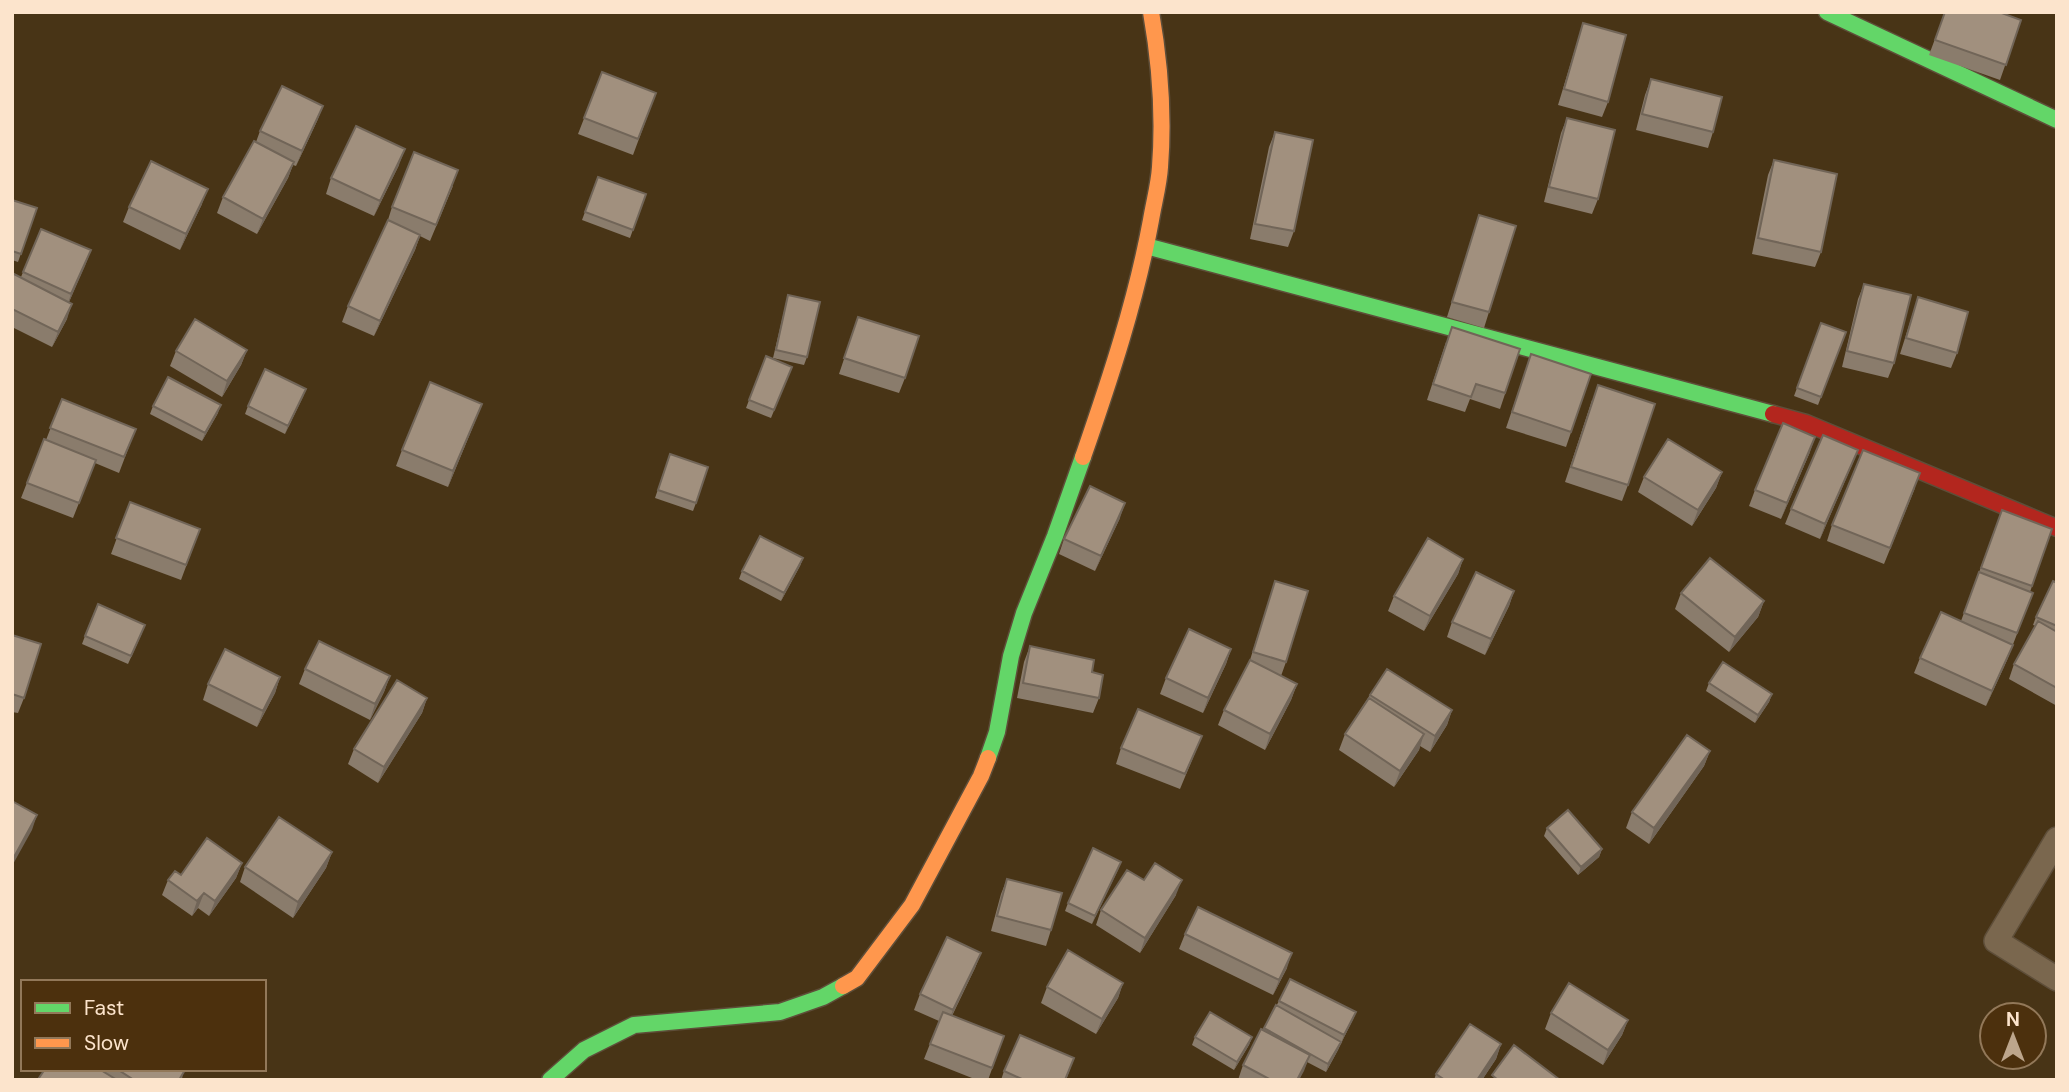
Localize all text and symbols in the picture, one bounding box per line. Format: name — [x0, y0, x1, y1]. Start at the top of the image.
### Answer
legend — [21, 980, 266, 1071]
text: Fast — [84, 994, 124, 1022]
north arrow — [1978, 1001, 2048, 1071]
text: N — [2006, 1007, 2020, 1032]
text: Slow — [84, 1029, 129, 1057]

